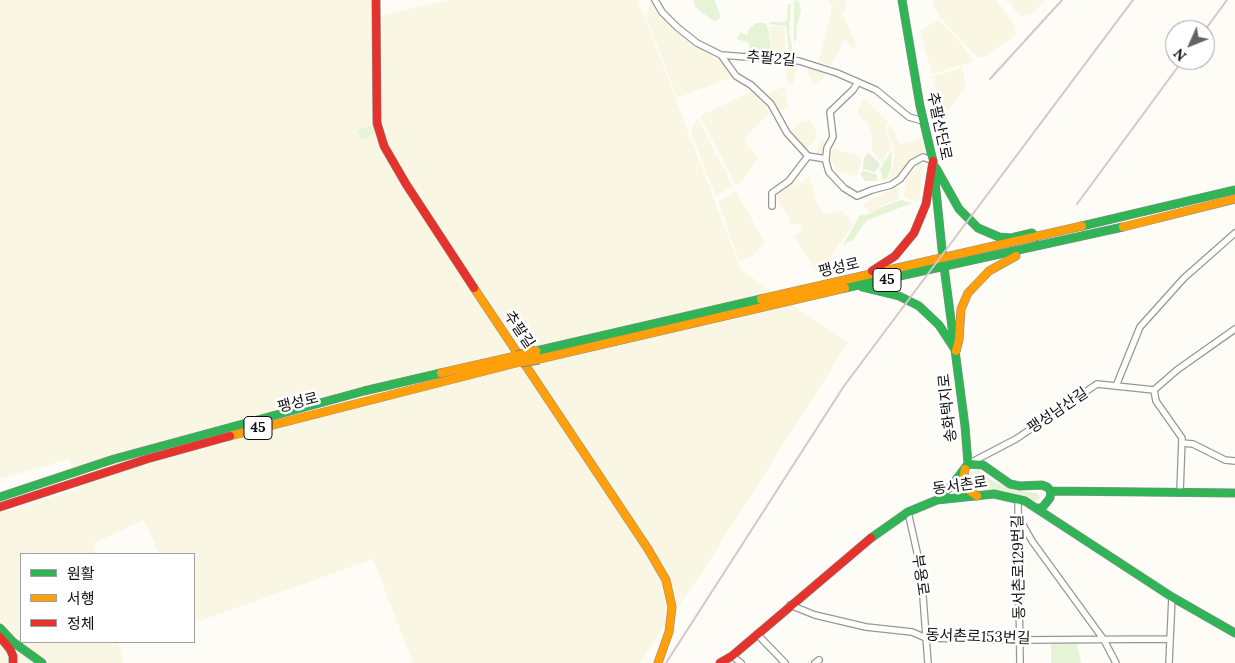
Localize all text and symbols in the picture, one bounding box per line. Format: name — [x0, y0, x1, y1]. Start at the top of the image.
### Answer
north arrow — [1165, 20, 1215, 70]
text: N — [1170, 45, 1190, 65]
street label: 추팔2길 — [746, 48, 796, 70]
street label: 추팔산단로 — [923, 90, 955, 162]
street label: 팽성로 — [817, 255, 861, 281]
road number: 45 — [873, 268, 901, 292]
street label: 추팔길 — [500, 308, 538, 352]
street label: 송화택지로 — [935, 373, 961, 443]
street label: 팽성남산길 — [1024, 384, 1092, 438]
street label: 팽성로 — [276, 389, 320, 417]
road number: 45 — [244, 416, 272, 439]
street label: 동서촌로 — [931, 473, 989, 499]
street label: 동서촌로129번길 — [1009, 514, 1029, 620]
legend — [20, 553, 195, 643]
street label: 부용로 — [908, 553, 932, 597]
text: 원활 — [67, 564, 95, 583]
text: 서행 — [67, 589, 95, 608]
text: 정체 — [67, 614, 95, 633]
street label: 동서촌로153번길 — [925, 626, 1031, 648]

